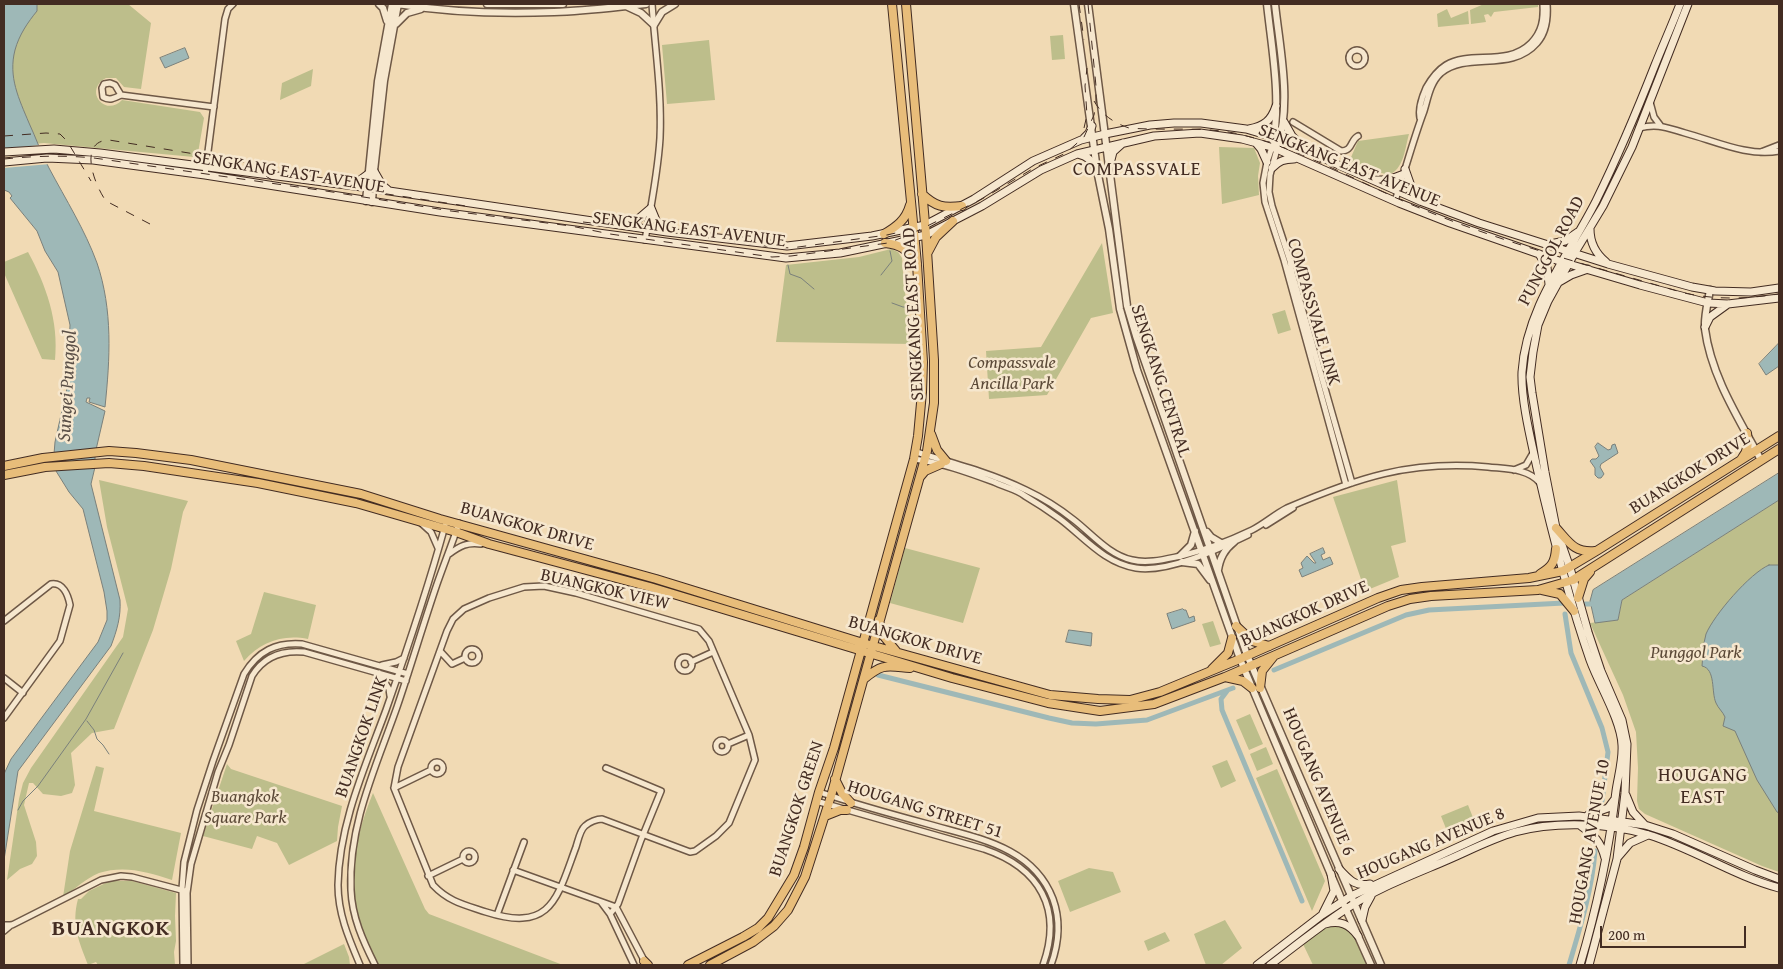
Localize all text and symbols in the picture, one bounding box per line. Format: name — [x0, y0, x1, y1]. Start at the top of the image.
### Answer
street label: SENGKANG EAST AVENUE — [1255, 120, 1443, 212]
street label: SENGKANG EAST AVENUE — [191, 147, 387, 199]
district label: COMPASSVALE — [1071, 159, 1203, 181]
street label: PUNGGOL ROAD — [1514, 193, 1590, 309]
street label: SENGKANG EAST AVENUE — [591, 207, 787, 253]
street label: SENGKANG EAST ROAD — [899, 227, 929, 401]
street label: COMPASSVALE LINK — [1282, 236, 1344, 388]
street label: SENGKANG CENTRAL — [1125, 302, 1195, 460]
water label: Sungei Punggol — [54, 330, 82, 442]
park label: Compassvale Ancilla Park — [968, 352, 1056, 394]
street label: BUANGKOK DRIVE — [1626, 428, 1754, 520]
street label: BUANGKOK DRIVE — [458, 498, 596, 556]
street label: BUANGKOK VIEW — [538, 565, 672, 615]
street label: BUANGKOK DRIVE — [1238, 576, 1372, 652]
street label: BUANGKOK DRIVE — [846, 612, 984, 670]
park label: Punggol Park — [1650, 642, 1742, 664]
street label: BUANGKOK LINK — [331, 673, 393, 801]
street label: HOUGANG AVENUE 6 — [1277, 705, 1359, 859]
street label: BUANGKOK GREEN — [765, 739, 829, 879]
street label: HOUGANG AVENUE 10 — [1565, 758, 1615, 926]
district label: HOUGANG EAST — [1657, 765, 1749, 809]
street label: HOUGANG STREET 51 — [845, 776, 1005, 844]
park label: Buangkok Square Park — [204, 786, 286, 829]
street label: HOUGANG AVENUE 8 — [1354, 803, 1508, 885]
district label: BUANGKOK — [51, 916, 171, 942]
scale bar — [1603, 916, 1749, 948]
text: 200 m — [1608, 924, 1645, 945]

